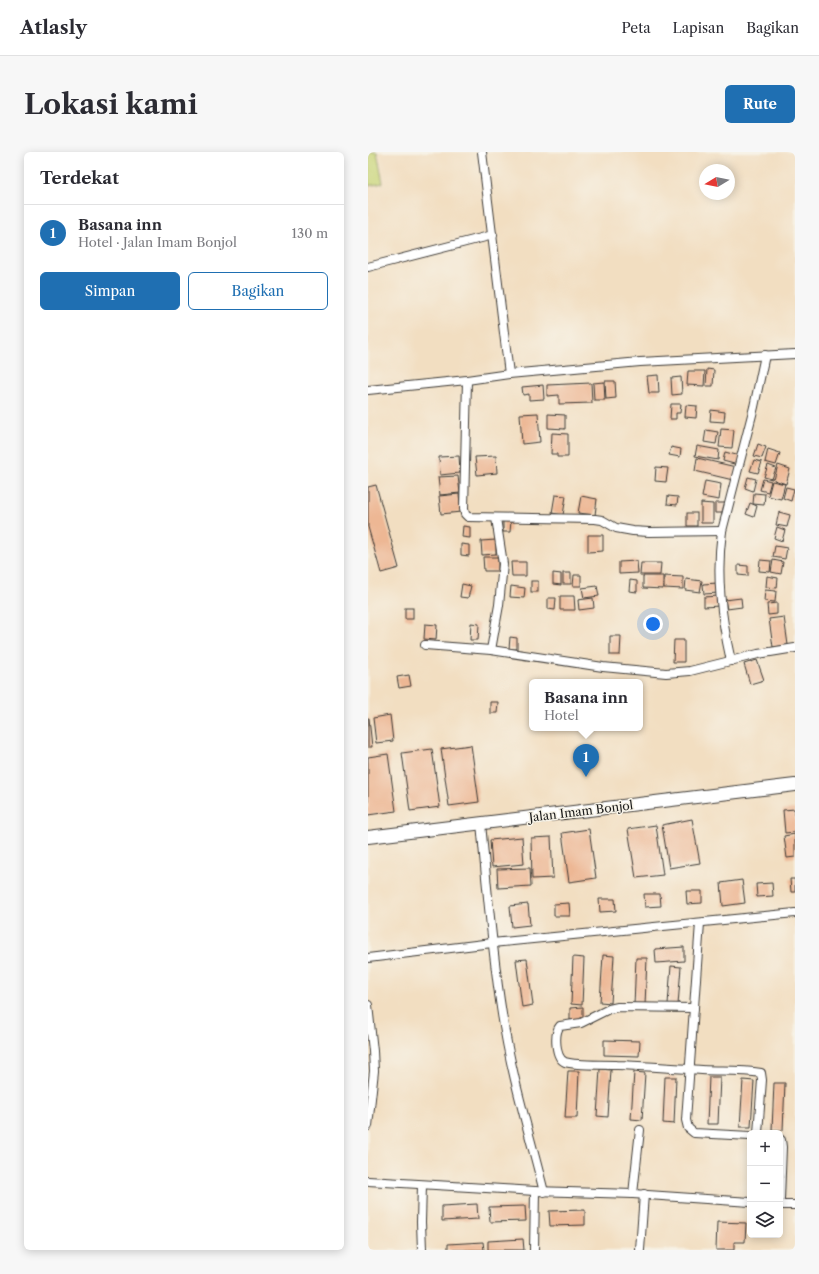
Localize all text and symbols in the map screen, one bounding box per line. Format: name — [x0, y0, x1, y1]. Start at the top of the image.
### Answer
text: Atlasly — [20, 16, 87, 39]
text: Peta — [621, 19, 651, 37]
text: Lapisan — [673, 19, 724, 37]
text: Bagikan — [746, 19, 799, 37]
button: Rute — [725, 85, 795, 123]
text: Lokasi kami — [24, 87, 198, 121]
north arrow — [699, 164, 735, 200]
text: Terdekat — [40, 168, 119, 188]
text: Basana inn — [78, 215, 162, 234]
text: 1 — [50, 225, 56, 241]
text: 130 m — [292, 225, 328, 241]
text: Hotel · Jalan Imam Bonjol — [78, 234, 237, 250]
button: Simpan — [40, 272, 180, 310]
button: Bagikan — [188, 272, 328, 310]
your location — [643, 614, 663, 634]
popup — [529, 679, 643, 731]
text: Basana inn — [544, 688, 628, 707]
text: Hotel — [544, 707, 579, 723]
pin: 1 — [573, 744, 599, 777]
street label: Jalan Imam Bonjol — [526, 797, 634, 825]
map controls — [747, 1130, 783, 1238]
button: + — [747, 1130, 783, 1166]
button: − — [747, 1166, 783, 1202]
button: layers — [747, 1202, 783, 1238]

